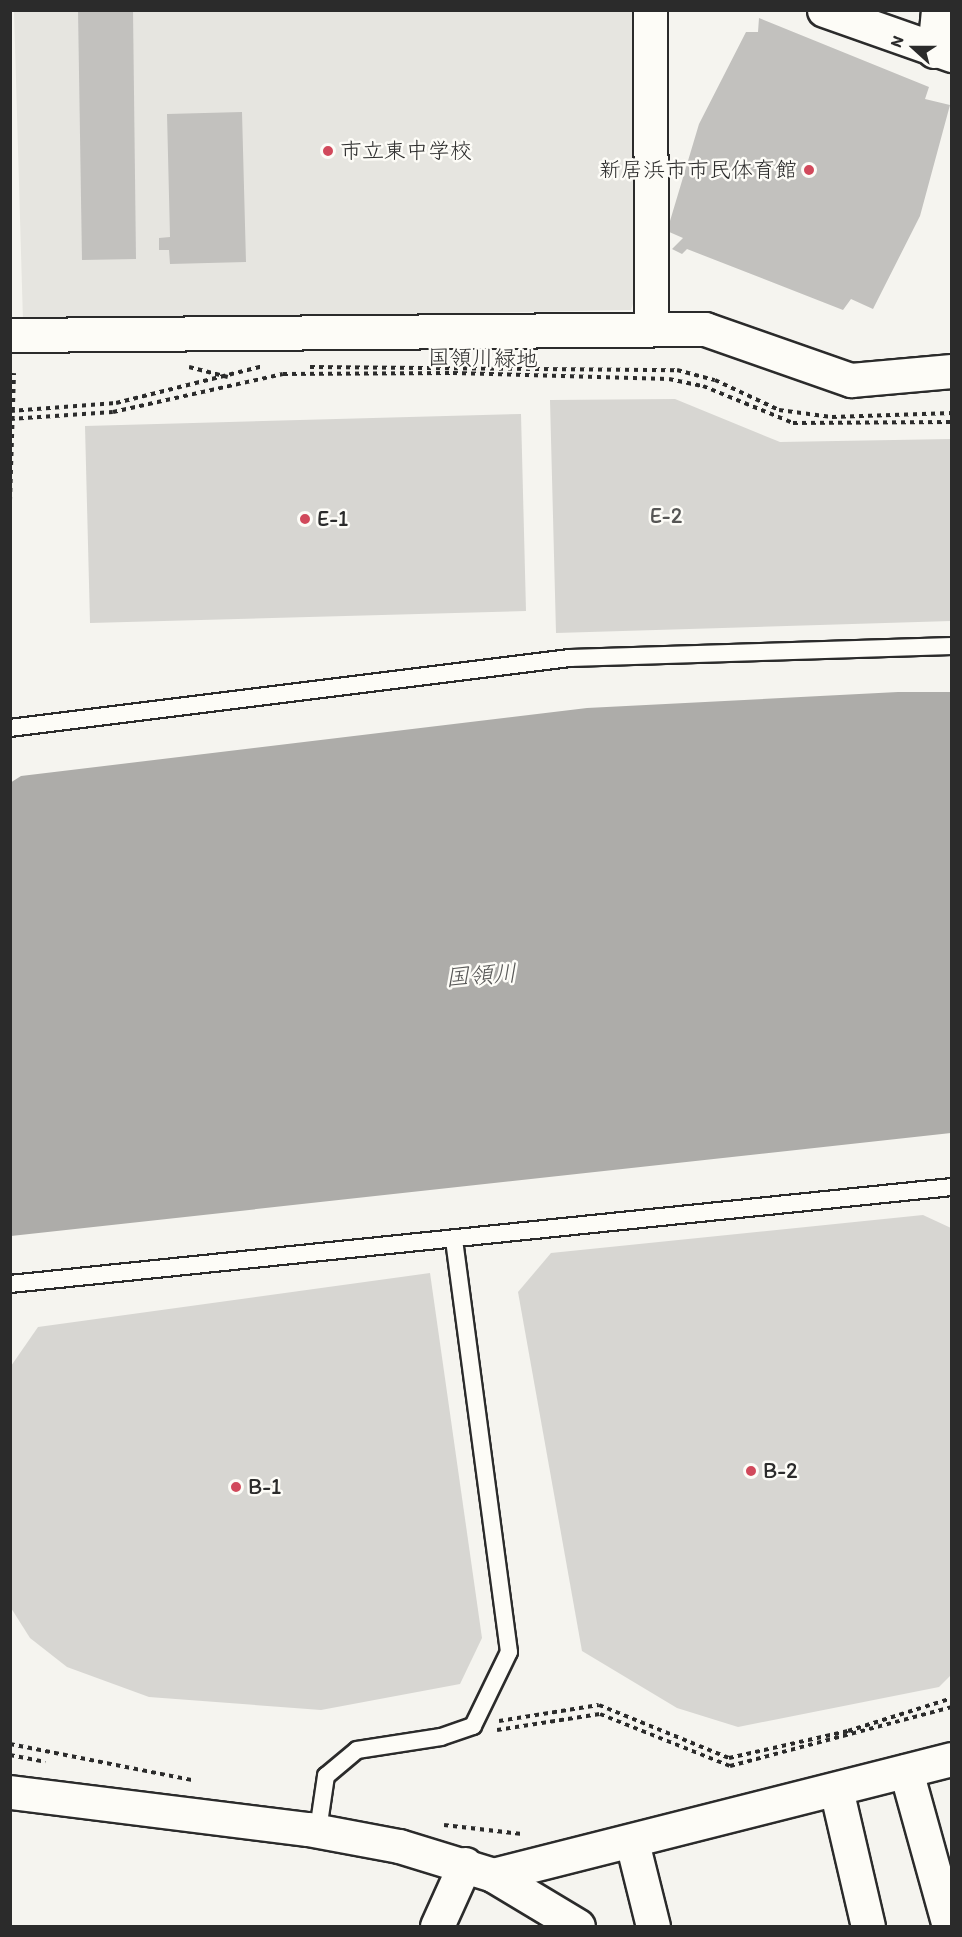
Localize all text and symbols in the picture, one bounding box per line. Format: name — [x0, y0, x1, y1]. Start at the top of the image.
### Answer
north arrow — [884, 18, 944, 78]
text: N — [886, 33, 908, 50]
place label: 市立東中学校 — [340, 138, 472, 164]
marker: 市立東中学校 — [321, 144, 335, 158]
place label: 新居浜市市民体育館 — [599, 157, 797, 183]
marker: 新居浜市市民体育館 — [802, 163, 816, 177]
street label: 国領川緑地 — [428, 344, 538, 372]
park label: E-2 — [650, 503, 682, 529]
place label: E-1 — [317, 506, 348, 532]
marker: E-1 — [298, 512, 312, 526]
water label: 国領川 — [444, 958, 518, 992]
place label: B-2 — [763, 1458, 798, 1484]
marker: B-2 — [744, 1464, 758, 1478]
place label: B-1 — [248, 1474, 281, 1500]
marker: B-1 — [229, 1480, 243, 1494]

